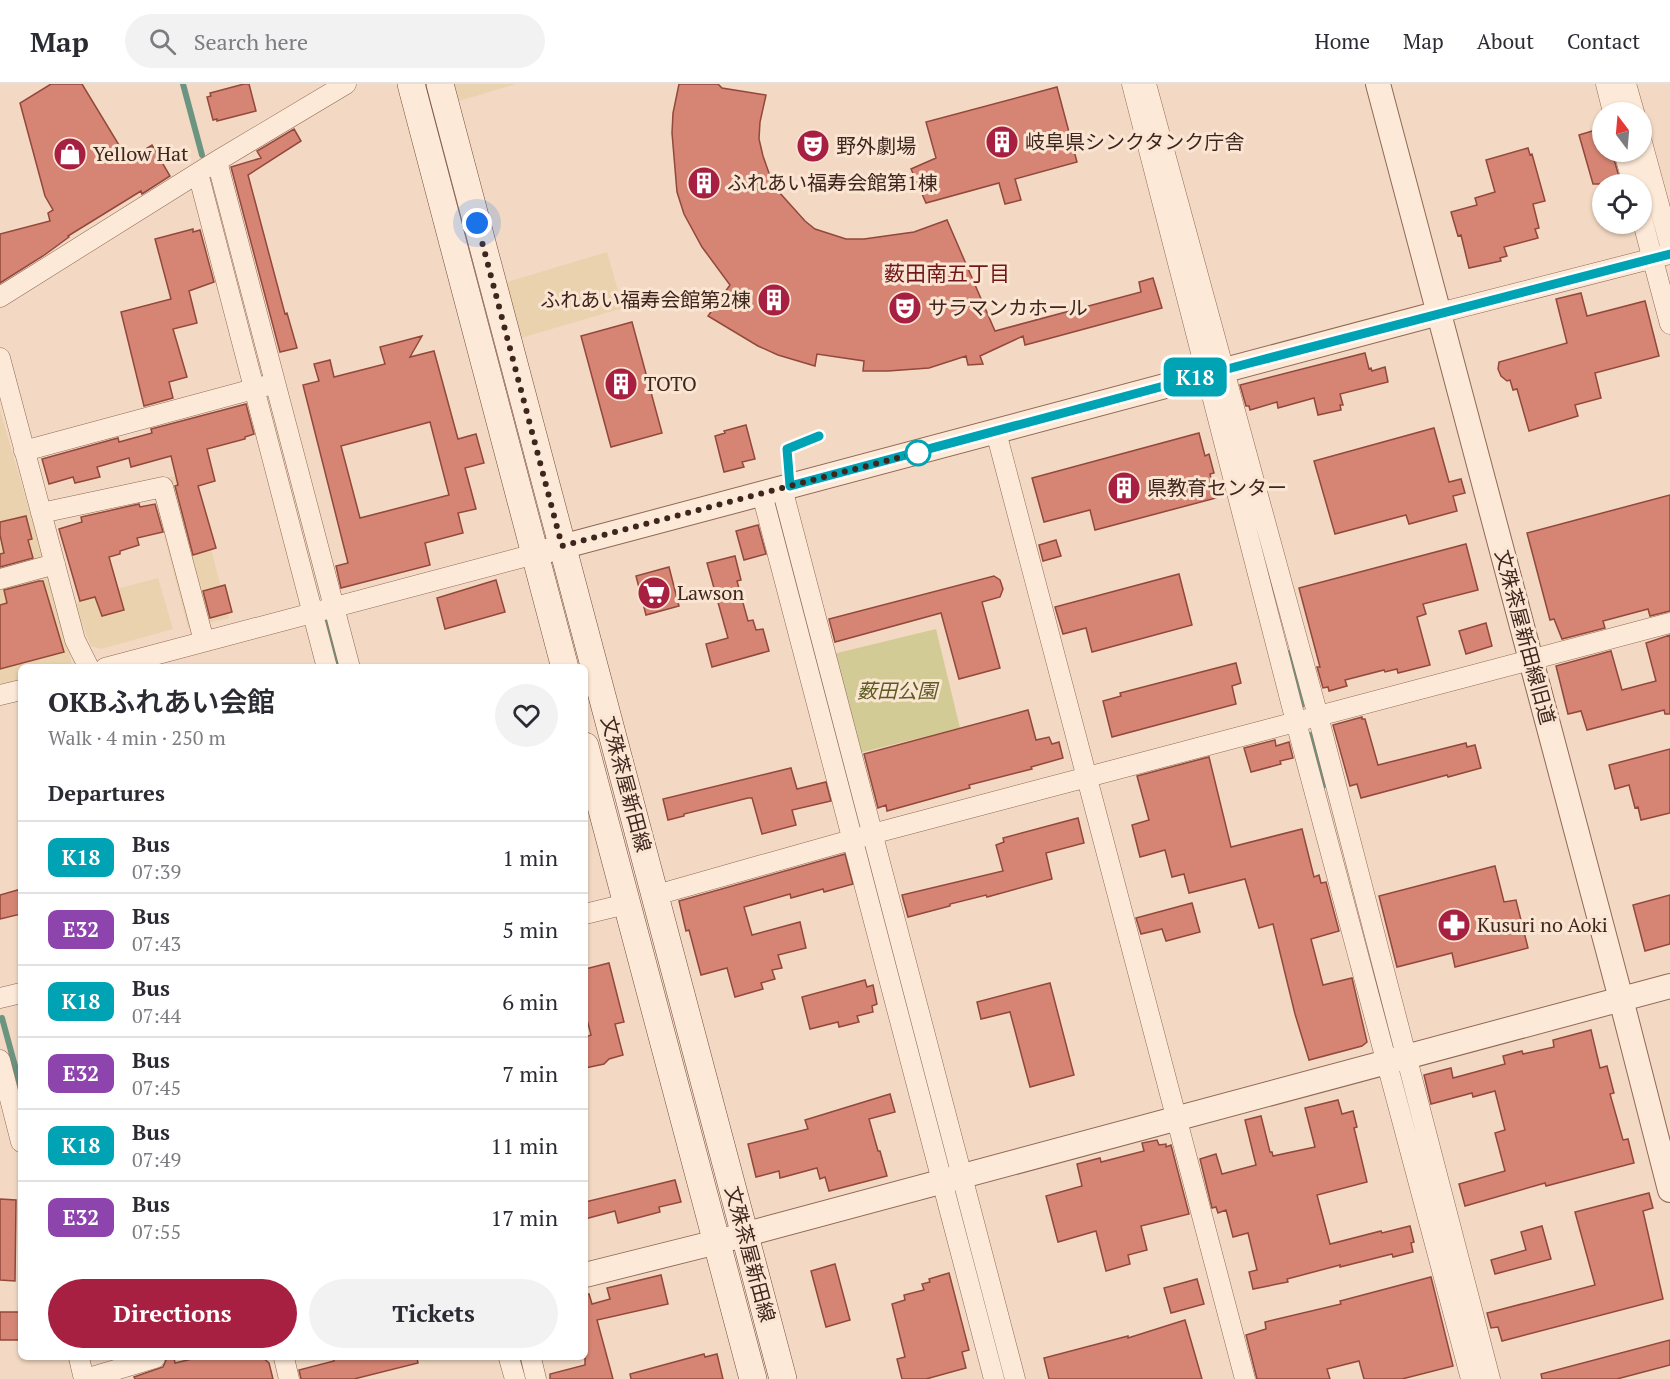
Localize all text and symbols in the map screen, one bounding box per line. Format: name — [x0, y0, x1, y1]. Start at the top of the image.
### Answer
search box — [125, 14, 545, 68]
text: Map — [30, 23, 89, 60]
icon: search — [146, 25, 179, 58]
text: Search here — [194, 27, 308, 56]
text: Home — [1314, 27, 1370, 55]
text: Map — [1403, 27, 1444, 55]
text: About — [1477, 27, 1534, 55]
text: Contact — [1567, 27, 1640, 55]
north arrow — [1592, 102, 1652, 162]
map controls — [1592, 102, 1652, 234]
building icon: 岐阜県シンクタンク庁舎 — [984, 124, 1020, 160]
theatre icon: 野外劇場 — [795, 128, 831, 164]
place label: 岐阜県シンクタンク庁舎 — [1025, 128, 1244, 155]
place label: 野外劇場 — [836, 132, 916, 159]
shop icon: Yellow Hat — [52, 136, 88, 172]
place label: Yellow Hat — [93, 140, 189, 167]
building icon: ふれあい福寿会館第1棟 — [686, 165, 722, 201]
place label: ふれあい福寿会館第1棟 — [727, 169, 938, 196]
button: locate — [1592, 174, 1652, 234]
your location — [462, 208, 492, 238]
district label: 薮田南五丁目 — [884, 259, 1010, 287]
building icon: ふれあい福寿会館第2棟 — [756, 282, 792, 318]
place label: ふれあい福寿会館第2棟 — [540, 286, 751, 313]
theatre icon: サラマンカホール — [887, 290, 923, 326]
place label: サラマンカホール — [928, 294, 1088, 321]
line badge: K18 — [1160, 358, 1230, 396]
text: K18 — [1176, 363, 1214, 391]
building icon: TOTO — [603, 366, 639, 402]
place label: TOTO — [644, 370, 697, 397]
unlabelled marker — [905, 440, 931, 466]
building icon: 県教育センター — [1106, 470, 1142, 506]
place label: 県教育センター — [1147, 474, 1287, 501]
street label: 文殊茶屋新田線旧道 — [1489, 546, 1562, 727]
supermarket icon: Lawson — [636, 575, 672, 611]
place label: Lawson — [677, 579, 744, 606]
park label: 薮田公園 — [857, 677, 940, 704]
text: OKBふれあい会館 — [48, 683, 275, 720]
button: heart — [495, 684, 558, 747]
street label: 文殊茶屋新田線 — [595, 713, 658, 855]
text: Walk · 4 min · 250 m — [48, 724, 226, 751]
text: Departures — [48, 778, 165, 807]
text: Bus — [132, 829, 170, 858]
text: K18 — [62, 843, 100, 871]
text: 1 min — [502, 843, 558, 872]
text: 07:39 — [132, 858, 181, 885]
text: Bus — [132, 901, 170, 930]
pharmacy icon: Kusuri no Aoki — [1436, 907, 1472, 943]
place label: Kusuri no Aoki — [1477, 911, 1608, 938]
text: E32 — [63, 915, 99, 943]
text: 5 min — [502, 915, 558, 944]
text: 07:43 — [132, 930, 181, 957]
text: Bus — [132, 973, 170, 1002]
text: K18 — [62, 987, 100, 1015]
text: 6 min — [502, 987, 558, 1016]
text: 07:44 — [132, 1002, 181, 1029]
text: Bus — [132, 1045, 170, 1074]
text: E32 — [63, 1059, 99, 1087]
text: 7 min — [502, 1059, 558, 1088]
text: 07:45 — [132, 1074, 181, 1101]
text: Bus — [132, 1117, 170, 1146]
text: K18 — [62, 1131, 100, 1159]
text: 11 min — [491, 1131, 558, 1160]
text: 07:49 — [132, 1146, 181, 1173]
street label: 文殊茶屋新田線 — [719, 1183, 782, 1325]
text: Bus — [132, 1189, 170, 1218]
text: E32 — [63, 1203, 99, 1231]
text: 17 min — [491, 1203, 558, 1232]
text: 07:55 — [132, 1218, 181, 1245]
button: Directions — [48, 1279, 297, 1348]
button: Tickets — [309, 1279, 558, 1348]

